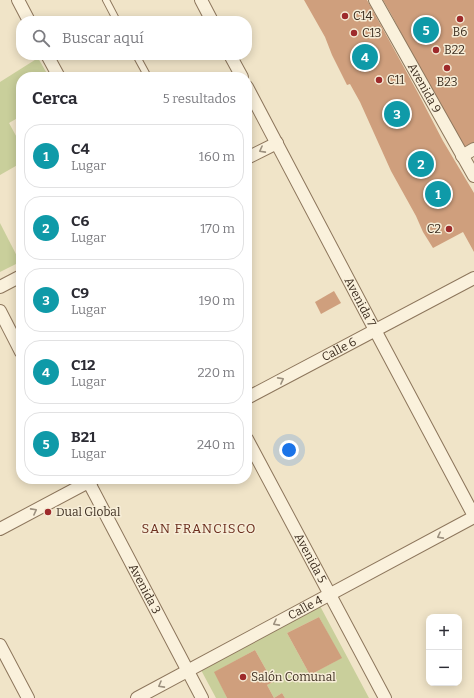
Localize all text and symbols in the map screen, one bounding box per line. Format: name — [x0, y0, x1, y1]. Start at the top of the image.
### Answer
place label: C14 — [353, 9, 373, 23]
marker: C14 — [340, 11, 350, 21]
marker: B6 — [455, 14, 465, 24]
pin: 5 — [413, 15, 439, 45]
search box — [16, 16, 252, 60]
place label: B6 — [453, 25, 467, 39]
place label: C13 — [362, 26, 382, 40]
icon: search — [30, 27, 52, 49]
marker: C13 — [349, 28, 359, 38]
text: Buscar aquí — [62, 29, 144, 47]
pin: 4 — [352, 42, 378, 72]
place label: B22 — [444, 43, 465, 57]
marker: B22 — [431, 45, 441, 55]
street label: Avenida 9 — [405, 61, 444, 115]
marker: B23 — [442, 63, 452, 73]
place label: C11 — [387, 73, 405, 87]
marker: C11 — [374, 75, 384, 85]
place label: B23 — [436, 75, 458, 89]
text: Cerca — [32, 88, 77, 109]
text: 5 resultados — [163, 91, 236, 106]
pin: 3 — [384, 99, 410, 129]
text: C4 — [71, 140, 90, 158]
one-way arrow — [259, 146, 266, 153]
text: 1 — [43, 149, 49, 164]
text: 160 m — [199, 149, 235, 164]
pin: 2 — [408, 149, 434, 179]
text: Lugar — [71, 158, 106, 173]
pin: 1 — [425, 179, 451, 209]
text: C6 — [71, 212, 89, 230]
text: 2 — [42, 221, 50, 236]
text: 170 m — [200, 221, 235, 236]
place label: C2 — [427, 222, 441, 236]
marker: C2 — [444, 224, 454, 234]
text: Lugar — [71, 230, 106, 245]
street label: Avenida 7 — [342, 275, 379, 329]
text: C9 — [71, 284, 89, 302]
text: 3 — [42, 293, 50, 308]
text: 190 m — [199, 293, 235, 308]
text: Lugar — [71, 302, 106, 317]
street label: Calle 6 — [319, 335, 359, 364]
text: C12 — [71, 356, 95, 374]
text: 4 — [42, 365, 50, 380]
text: 220 m — [198, 365, 235, 380]
text: Lugar — [71, 374, 106, 389]
one-way arrow — [277, 377, 285, 385]
text: B21 — [71, 428, 96, 446]
text: 5 — [42, 437, 50, 452]
text: 240 m — [197, 437, 235, 452]
your location — [279, 440, 299, 460]
text: Lugar — [71, 446, 106, 461]
place label: Dual Global — [56, 505, 121, 519]
marker: Dual Global — [43, 507, 53, 517]
one-way arrow — [30, 508, 38, 515]
district label: SAN FRANCISCO — [142, 521, 256, 536]
street label: Avenida 5 — [292, 531, 329, 585]
one-way arrow — [436, 531, 444, 538]
street label: Avenida 3 — [126, 561, 164, 616]
street label: Calle 4 — [286, 593, 325, 623]
map controls — [426, 614, 462, 686]
button: + — [426, 614, 462, 650]
one-way arrow — [272, 619, 280, 626]
button: − — [426, 650, 462, 686]
place label: Salón Comunal — [251, 670, 336, 684]
marker: Salón Comunal — [238, 672, 248, 682]
one-way arrow — [158, 680, 165, 688]

